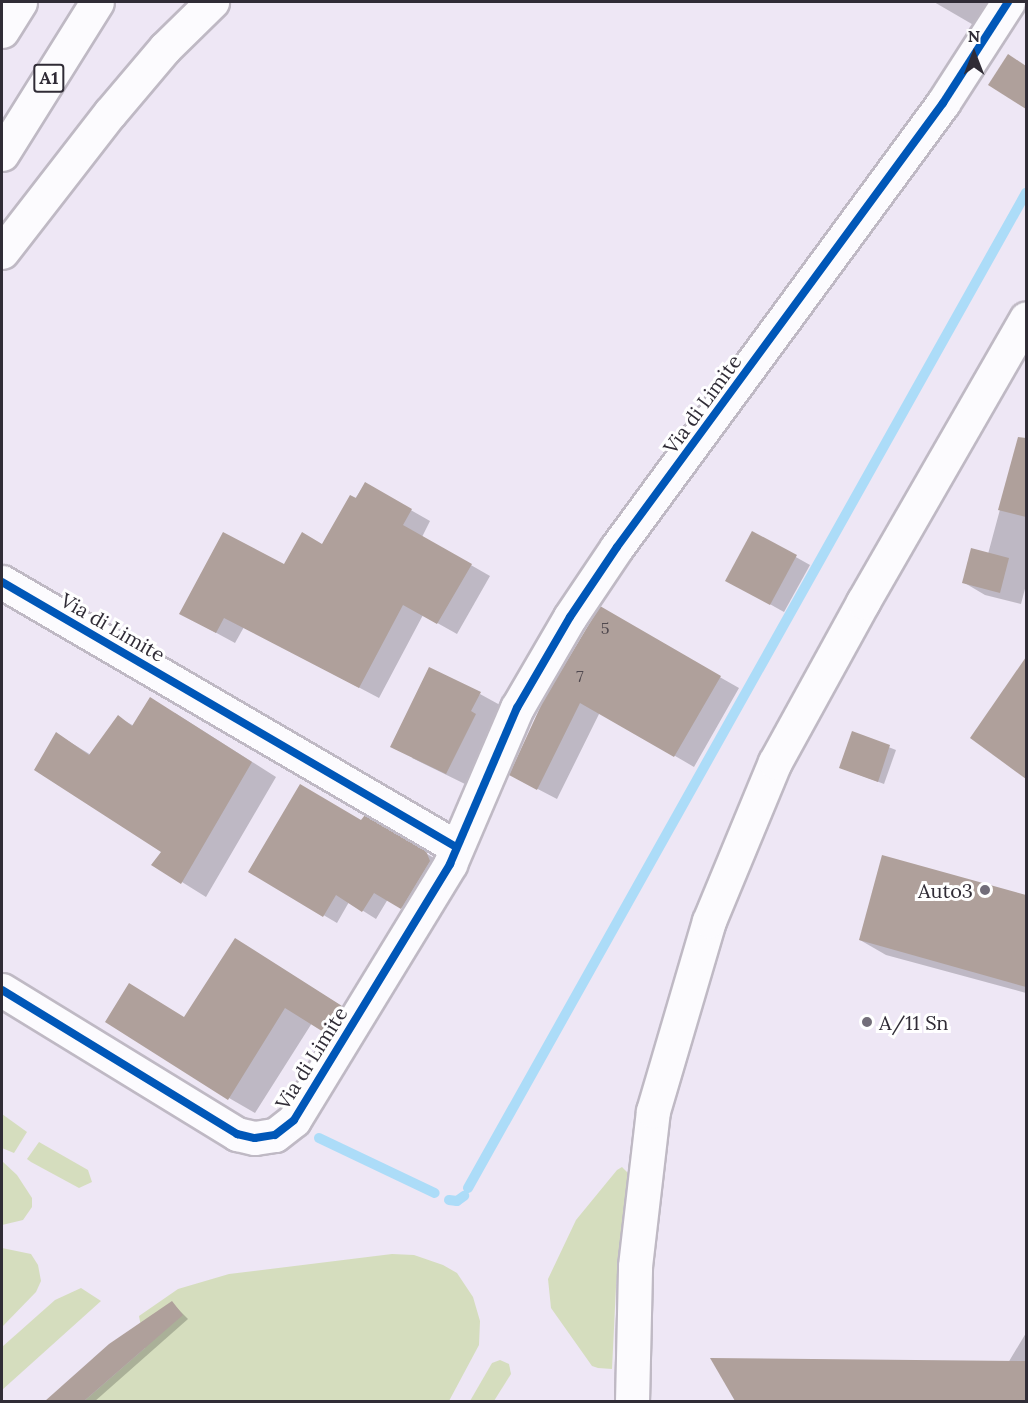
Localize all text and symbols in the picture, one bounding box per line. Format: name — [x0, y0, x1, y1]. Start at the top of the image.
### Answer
north arrow — [944, 24, 1004, 84]
text: N — [968, 26, 980, 46]
road number: A1 — [32, 63, 66, 93]
street label: Via di Limite — [658, 350, 746, 458]
street label: Via di Limite — [57, 588, 169, 666]
house number: 5 — [601, 618, 609, 638]
house number: 7 — [576, 666, 584, 686]
place label: Auto3 — [918, 878, 973, 902]
marker: Auto3 — [978, 883, 992, 897]
street label: Via di Limite — [270, 1002, 352, 1114]
place label: A/11 Sn — [879, 1010, 948, 1034]
marker: A/11 Sn — [860, 1015, 874, 1029]

